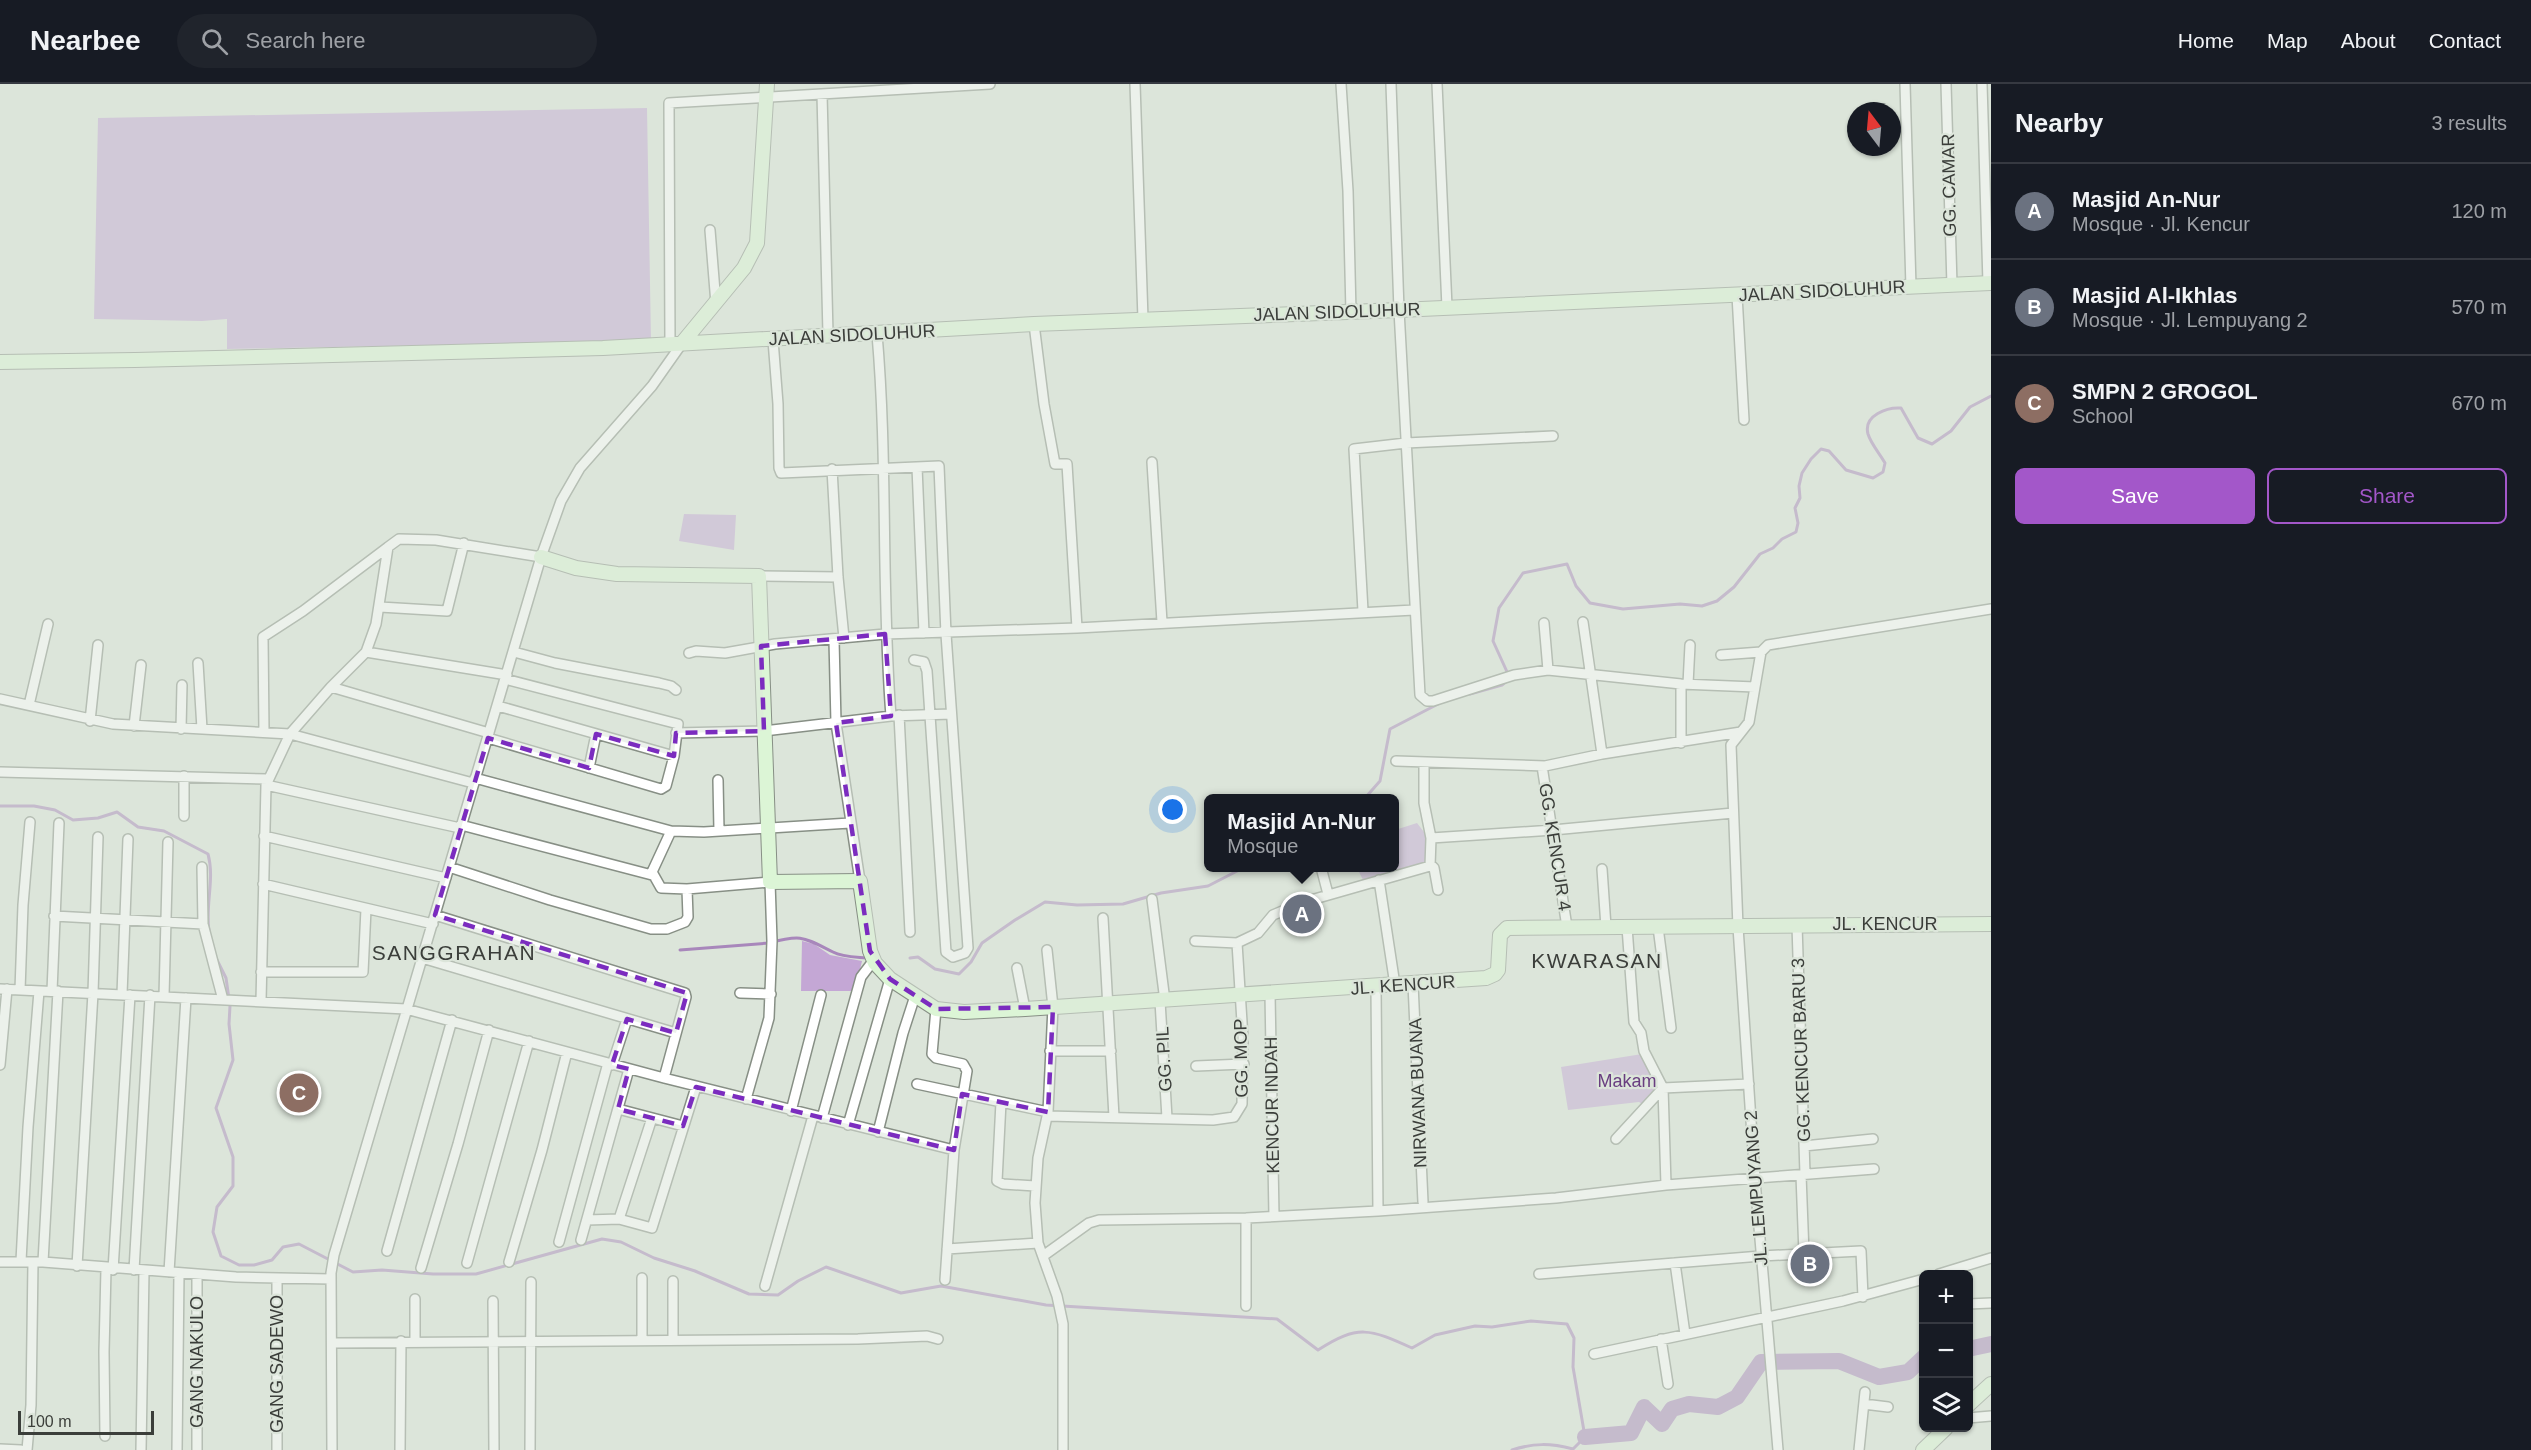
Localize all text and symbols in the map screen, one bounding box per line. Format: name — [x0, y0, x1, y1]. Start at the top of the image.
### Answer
search box — [177, 14, 597, 68]
text: Nearbee — [30, 25, 141, 56]
icon: search — [198, 25, 231, 58]
text: Search here — [246, 28, 365, 53]
text: Home — [2178, 29, 2234, 52]
text: Map — [2267, 29, 2308, 52]
text: About — [2341, 29, 2396, 52]
text: Contact — [2429, 29, 2501, 52]
north arrow — [1847, 102, 1901, 156]
text: Nearby — [2015, 108, 2103, 138]
text: 3 results — [2431, 112, 2507, 134]
street label: GG. CAMAR — [1938, 133, 1960, 237]
text: Masjid An-Nur — [2072, 187, 2220, 212]
text: A — [2027, 200, 2042, 222]
text: 120 m — [2451, 200, 2507, 222]
text: Mosque · Jl. Kencur — [2072, 213, 2250, 235]
street label: JALAN SIDOLUHUR — [1738, 277, 1906, 305]
text: Masjid Al-Ikhlas — [2072, 283, 2237, 308]
text: B — [2027, 296, 2042, 318]
text: 570 m — [2451, 296, 2507, 318]
street label: JALAN SIDOLUHUR — [1253, 299, 1421, 325]
text: Mosque · Jl. Lempuyang 2 — [2072, 309, 2308, 331]
street label: JALAN SIDOLUHUR — [768, 321, 936, 349]
text: SMPN 2 GROGOL — [2072, 379, 2258, 404]
text: C — [2027, 392, 2042, 414]
text: 670 m — [2451, 392, 2507, 414]
text: School — [2072, 405, 2133, 427]
button: Save — [2015, 468, 2255, 524]
button: Share — [2267, 468, 2507, 524]
street label: GG. KENCUR 4 — [1535, 782, 1575, 912]
popup — [1204, 794, 1399, 872]
your location — [1158, 795, 1187, 824]
text: Masjid An-Nur — [1227, 809, 1376, 834]
text: Mosque — [1227, 835, 1299, 857]
pin: A — [1282, 892, 1322, 936]
street label: JL. KENCUR — [1832, 914, 1938, 934]
district label: SANGGRAHAN — [372, 941, 536, 964]
district label: KWARASAN — [1531, 949, 1663, 972]
street label: GG. KENCUR BARU 3 — [1788, 958, 1814, 1142]
street label: JL. KENCUR — [1350, 971, 1456, 999]
street label: GG. MOP — [1230, 1018, 1252, 1098]
street label: NIRWANA BUANA — [1405, 1018, 1431, 1168]
street label: GG. PIL — [1152, 1026, 1176, 1092]
street label: KENCUR INDAH — [1261, 1036, 1283, 1174]
pin: C — [280, 1070, 318, 1116]
park label: Makam — [1597, 1071, 1657, 1091]
street label: JL. LEMPUYANG 2 — [1741, 1110, 1771, 1266]
pin: B — [1790, 1242, 1830, 1286]
map controls — [1919, 1270, 1973, 1432]
button: + — [1919, 1270, 1973, 1324]
street label: GANG SADEWO — [267, 1295, 287, 1433]
street label: GANG NAKULO — [187, 1296, 207, 1428]
button: − — [1919, 1324, 1973, 1378]
button: layers — [1919, 1378, 1973, 1432]
scale bar — [18, 1408, 154, 1436]
text: 100 m — [27, 1413, 71, 1430]

